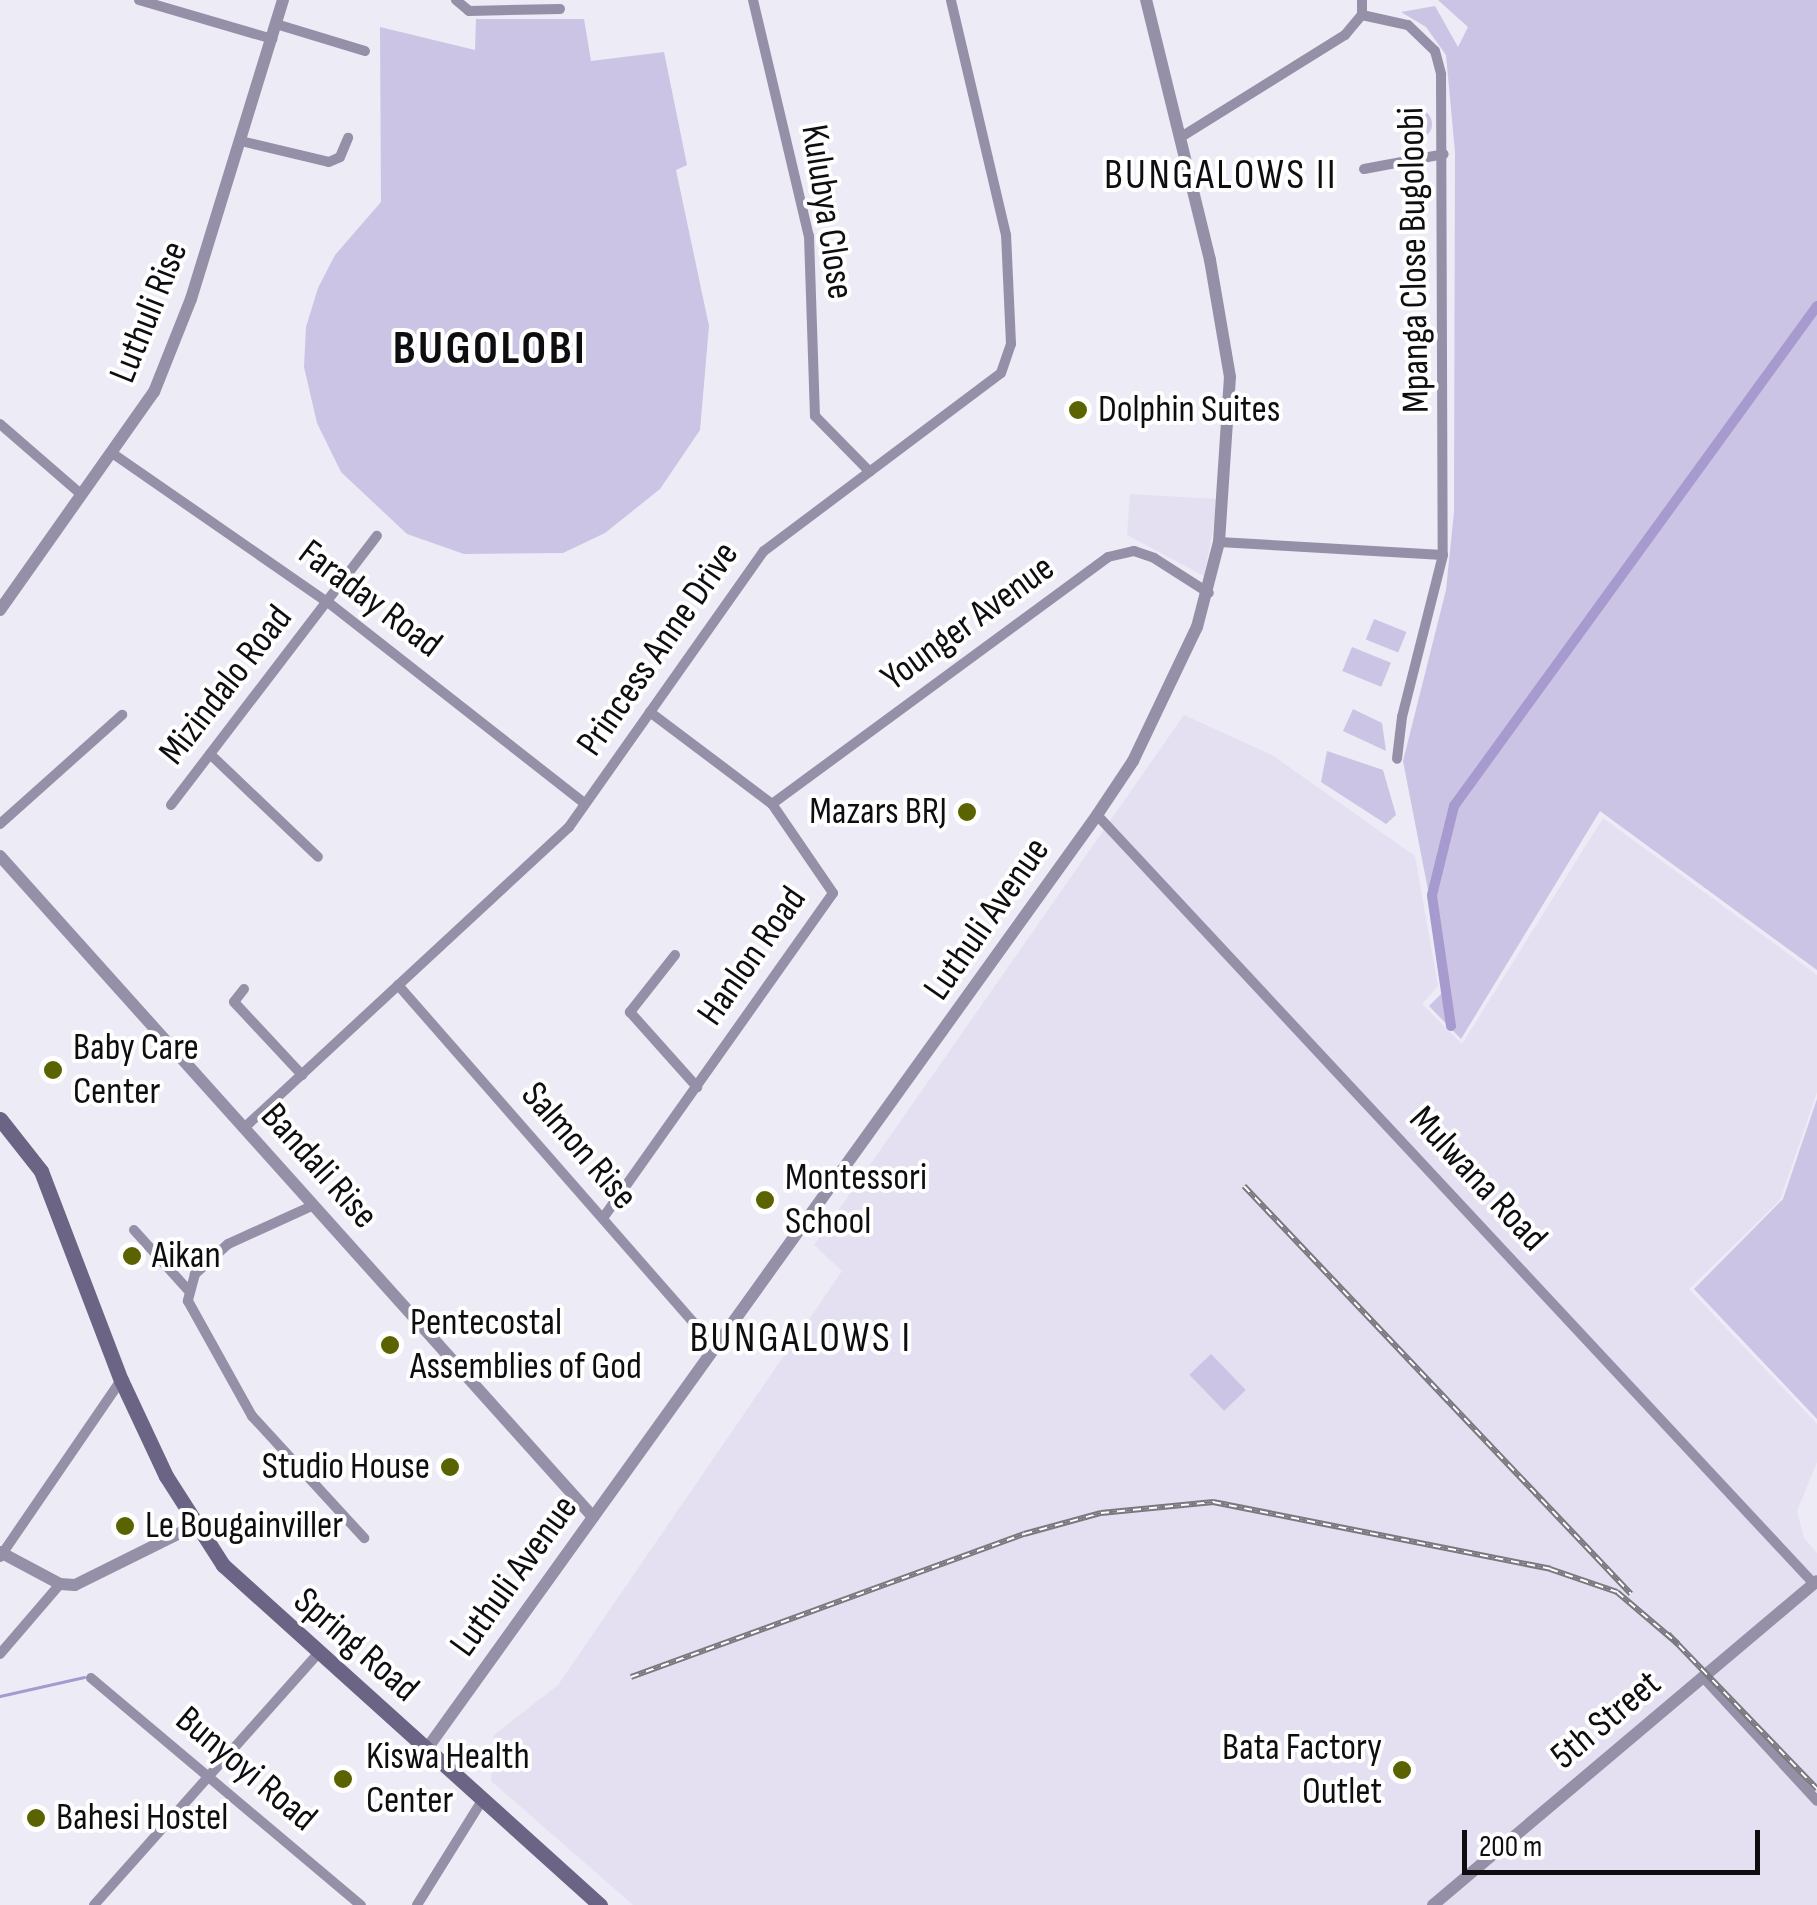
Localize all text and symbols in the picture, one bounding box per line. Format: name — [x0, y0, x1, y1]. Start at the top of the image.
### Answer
street label: Mpanga Close Bugoloobi — [1389, 107, 1439, 413]
street label: Kulubya Close — [791, 122, 863, 302]
district label: BUNGALOWS II — [1104, 151, 1338, 201]
street label: Luthuli Rise — [100, 235, 198, 389]
district label: BUGOLOBI — [393, 320, 587, 378]
place label: Dolphin Suites — [1098, 387, 1280, 433]
marker: Dolphin Suites — [1067, 399, 1089, 421]
street label: Faraday Road — [289, 530, 451, 668]
street label: Princess Anne Drive — [567, 533, 749, 765]
street label: Younger Avenue — [873, 545, 1063, 701]
street label: Mizindalo Road — [150, 596, 302, 774]
place label: Mazars BRJ — [809, 789, 947, 835]
marker: Mazars BRJ — [956, 801, 978, 823]
street label: Luthuli Avenue — [915, 829, 1059, 1009]
street label: Hanlon Road — [688, 878, 816, 1034]
place label: Baby Care Center — [73, 1025, 199, 1114]
marker: Baby Care Center — [42, 1059, 64, 1081]
street label: Salmon Rise — [511, 1073, 647, 1219]
street label: Bandali Rise — [251, 1094, 387, 1238]
street label: Mulwana Road — [1400, 1097, 1556, 1261]
place label: Montessori School — [785, 1155, 927, 1244]
marker: Montessori School — [754, 1189, 776, 1211]
place label: Aikan — [152, 1233, 221, 1279]
marker: Aikan — [121, 1245, 143, 1267]
place label: Pentecostal Assemblies of God — [410, 1300, 642, 1390]
district label: BUNGALOWS I — [689, 1314, 913, 1364]
marker: Pentecostal Assemblies of God — [379, 1334, 401, 1356]
place label: Studio House — [262, 1444, 430, 1490]
marker: Studio House — [439, 1456, 461, 1478]
street label: Luthuli Avenue — [440, 1487, 588, 1665]
place label: Le Bougainviller — [145, 1503, 343, 1549]
marker: Le Bougainviller — [114, 1515, 136, 1537]
street label: Spring Road — [284, 1578, 428, 1712]
street label: 5th Street — [1542, 1661, 1670, 1779]
street label: Bunyoyi Road — [166, 1697, 326, 1841]
place label: Bata Factory Outlet — [1222, 1725, 1382, 1815]
place label: Kiswa Health Center — [366, 1734, 530, 1824]
marker: Bata Factory Outlet — [1391, 1759, 1413, 1781]
marker: Kiswa Health Center — [330, 1766, 356, 1792]
place label: Bahesi Hostel — [56, 1795, 228, 1841]
marker: Bahesi Hostel — [25, 1807, 47, 1829]
scale bar — [1467, 1810, 1764, 1872]
text: 200 m — [1479, 1829, 1542, 1865]

